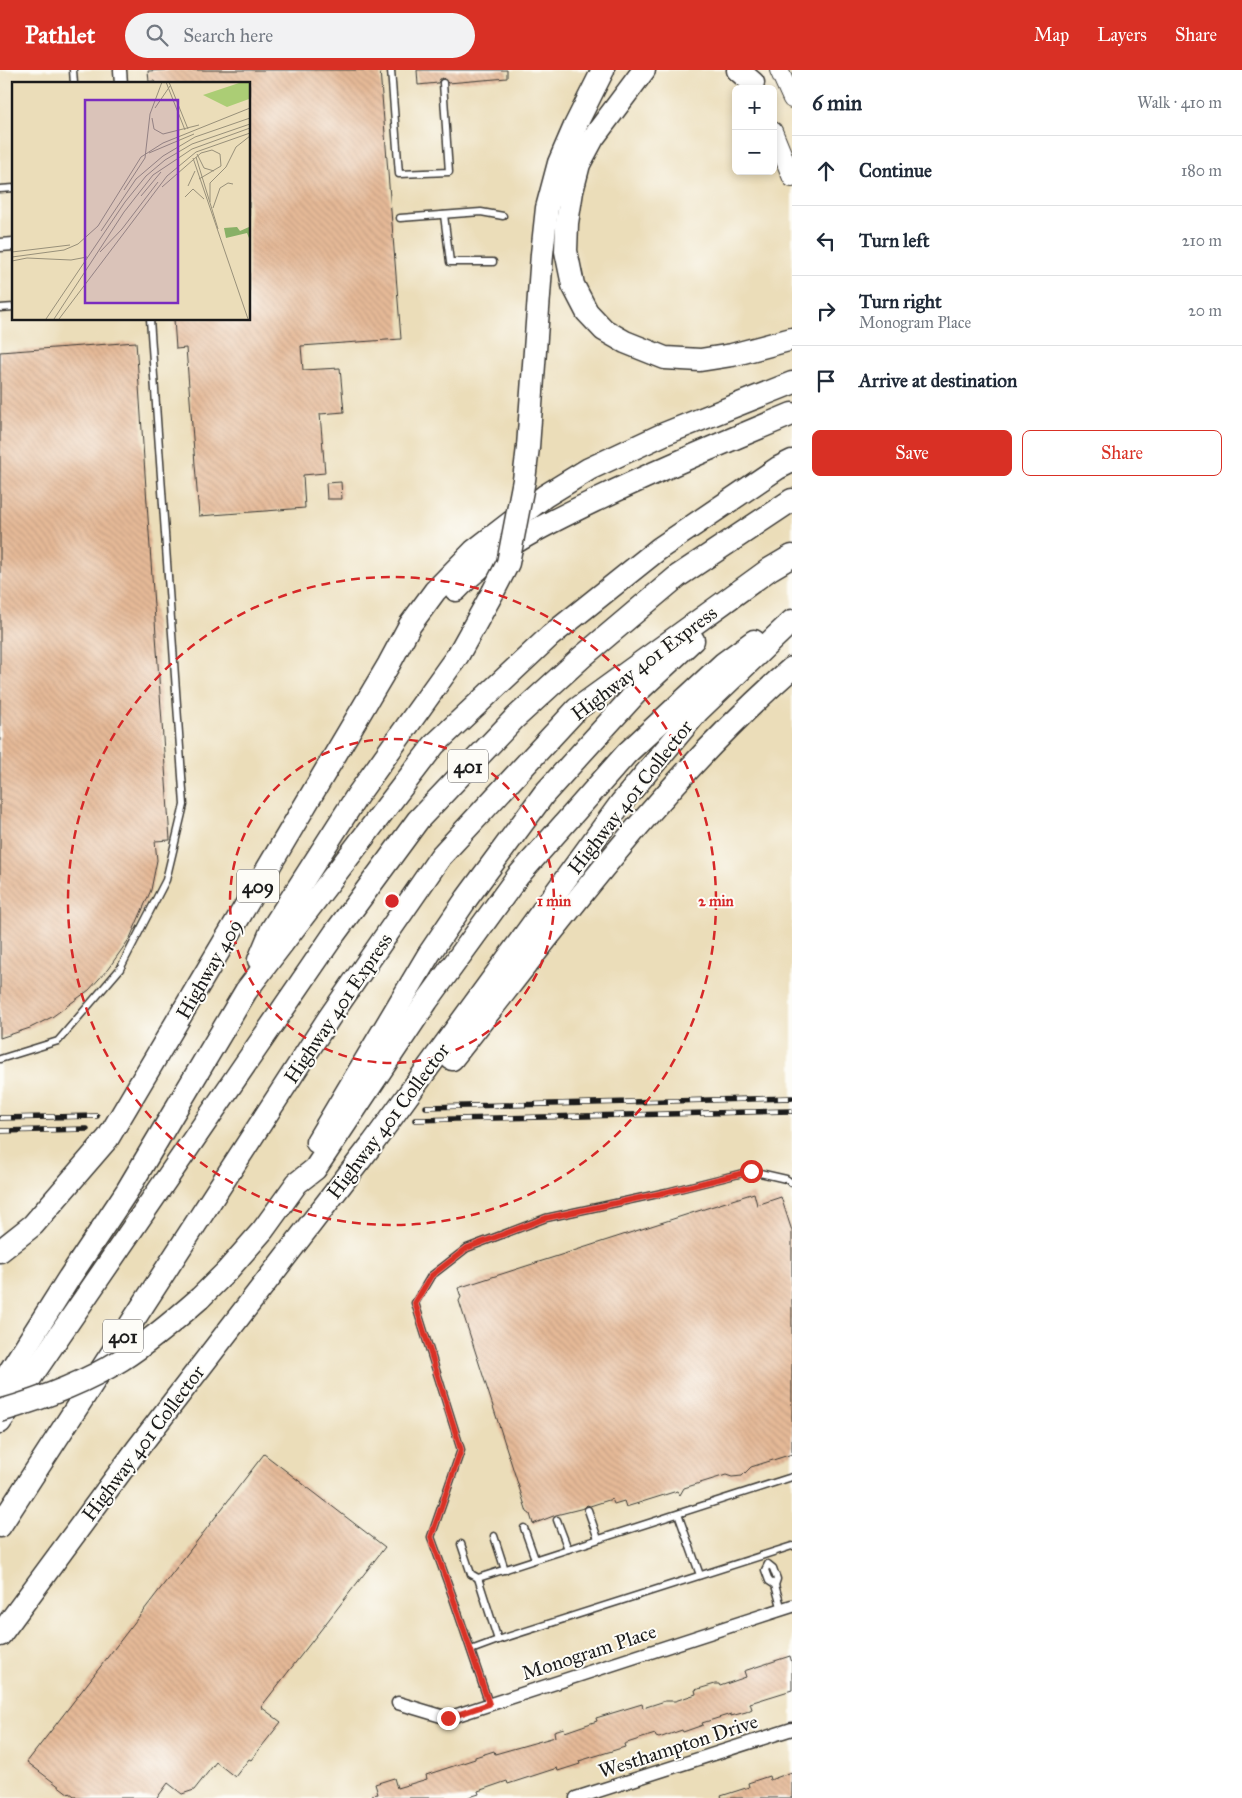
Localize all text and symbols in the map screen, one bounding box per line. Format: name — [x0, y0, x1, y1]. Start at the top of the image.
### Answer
search box — [125, 13, 475, 58]
text: Pathlet — [25, 20, 95, 50]
icon: search — [143, 21, 171, 49]
text: Search here — [183, 24, 273, 47]
text: Map — [1034, 24, 1069, 46]
text: Layers — [1097, 24, 1147, 46]
text: Share — [1175, 24, 1217, 46]
inset map — [12, 82, 250, 320]
map controls — [732, 85, 777, 175]
button: + — [732, 85, 777, 130]
text: 6 min — [812, 90, 862, 116]
text: Walk · 410 m — [1137, 93, 1222, 112]
button: − — [732, 130, 777, 175]
icon: ahead — [812, 157, 840, 185]
text: Continue — [859, 159, 932, 182]
text: 180 m — [1181, 161, 1222, 180]
icon: left — [812, 227, 840, 255]
text: Turn left — [859, 229, 929, 252]
text: 210 m — [1182, 231, 1222, 250]
text: Turn right — [859, 290, 942, 313]
icon: right — [812, 297, 840, 325]
text: 20 m — [1188, 301, 1222, 320]
text: Monogram Place — [859, 313, 971, 332]
icon: arrive — [812, 367, 840, 395]
text: Arrive at destination — [859, 369, 1017, 392]
button: Save — [812, 430, 1012, 476]
button: Share — [1022, 430, 1222, 476]
street label: Highway 401 Express — [566, 600, 722, 726]
street label: Highway 401 Collector — [562, 715, 699, 879]
road number: 401 — [448, 749, 488, 782]
road number: 409 — [237, 869, 279, 902]
centre of rings — [383, 892, 401, 910]
text: 1 min — [537, 892, 572, 910]
text: 2 min — [698, 892, 735, 910]
street label: Highway 409 — [171, 915, 248, 1024]
street label: Highway 401 Express — [279, 928, 398, 1088]
street label: Highway 401 Collector — [322, 1038, 455, 1204]
route start — [740, 1160, 763, 1183]
road number: 401 — [103, 1320, 143, 1352]
street label: Highway 401 Collector — [77, 1360, 210, 1526]
street label: Monogram Place — [519, 1619, 660, 1686]
route end — [437, 1707, 460, 1730]
street label: Westhampton Drive — [595, 1709, 761, 1783]

